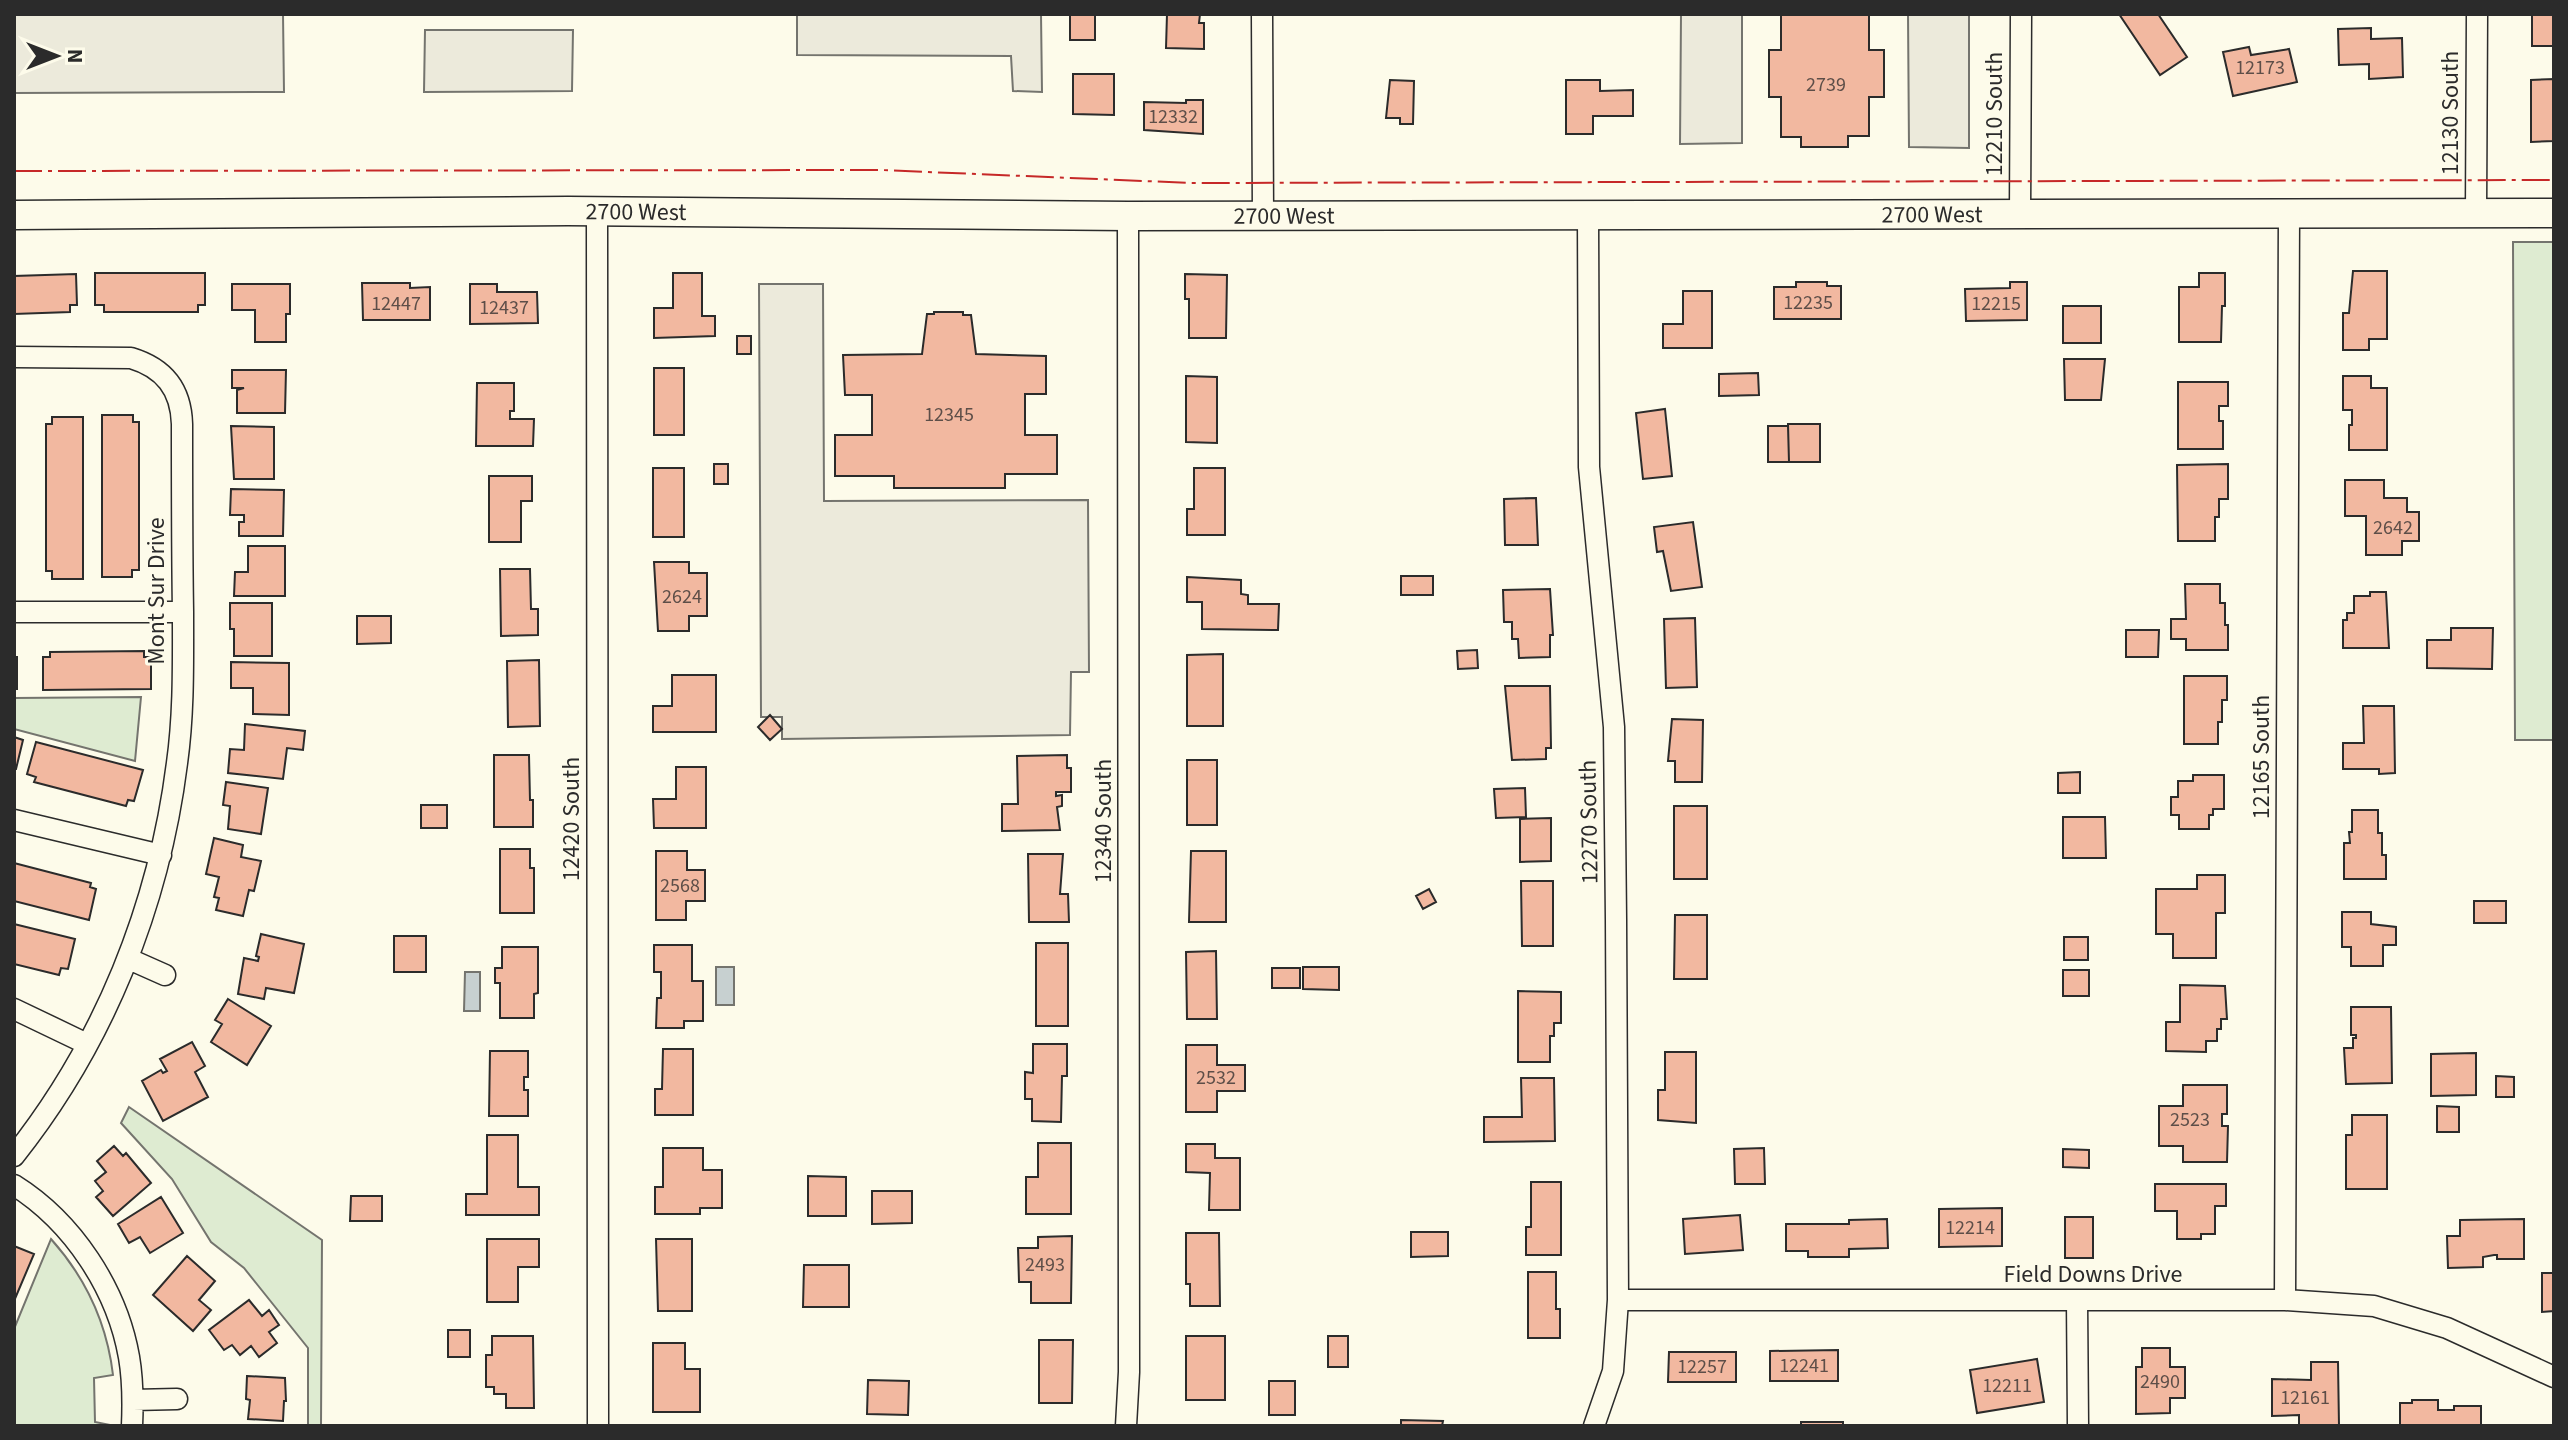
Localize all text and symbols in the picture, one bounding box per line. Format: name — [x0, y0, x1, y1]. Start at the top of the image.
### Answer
north arrow — [16, 16, 96, 96]
text: N — [59, 49, 91, 63]
street label: 12130 South — [2433, 51, 2468, 175]
street label: 12210 South — [1977, 52, 2012, 176]
house number: 12173 — [2235, 54, 2285, 82]
house number: 2739 — [1806, 71, 1846, 99]
house number: 12332 — [1148, 103, 1198, 131]
street label: 2700 West — [585, 194, 687, 230]
street label: 2700 West — [1881, 197, 1983, 232]
street label: 2700 West — [1233, 198, 1335, 233]
house number: 12235 — [1783, 289, 1833, 317]
house number: 12447 — [371, 290, 421, 318]
house number: 12215 — [1971, 290, 2021, 318]
house number: 12437 — [479, 294, 529, 322]
house number: 12345 — [924, 401, 974, 429]
house number: 2642 — [2373, 514, 2413, 542]
street label: Mont Sur Drive — [139, 517, 174, 665]
house number: 2624 — [662, 583, 702, 611]
street label: 12165 South — [2244, 695, 2279, 819]
street label: 12420 South — [554, 757, 589, 881]
street label: 12340 South — [1086, 759, 1121, 883]
street label: 12270 South — [1570, 759, 1608, 885]
house number: 2568 — [660, 872, 700, 900]
house number: 2532 — [1196, 1064, 1236, 1092]
house number: 2523 — [2170, 1106, 2210, 1134]
house number: 12214 — [1945, 1214, 1995, 1242]
house number: 2493 — [1025, 1251, 1065, 1279]
street label: Field Downs Drive — [2004, 1257, 2182, 1292]
house number: 12241 — [1779, 1352, 1829, 1380]
house number: 12257 — [1677, 1353, 1727, 1381]
house number: 2490 — [2140, 1368, 2180, 1396]
house number: 12211 — [1982, 1372, 2032, 1400]
house number: 12161 — [2280, 1384, 2330, 1412]

